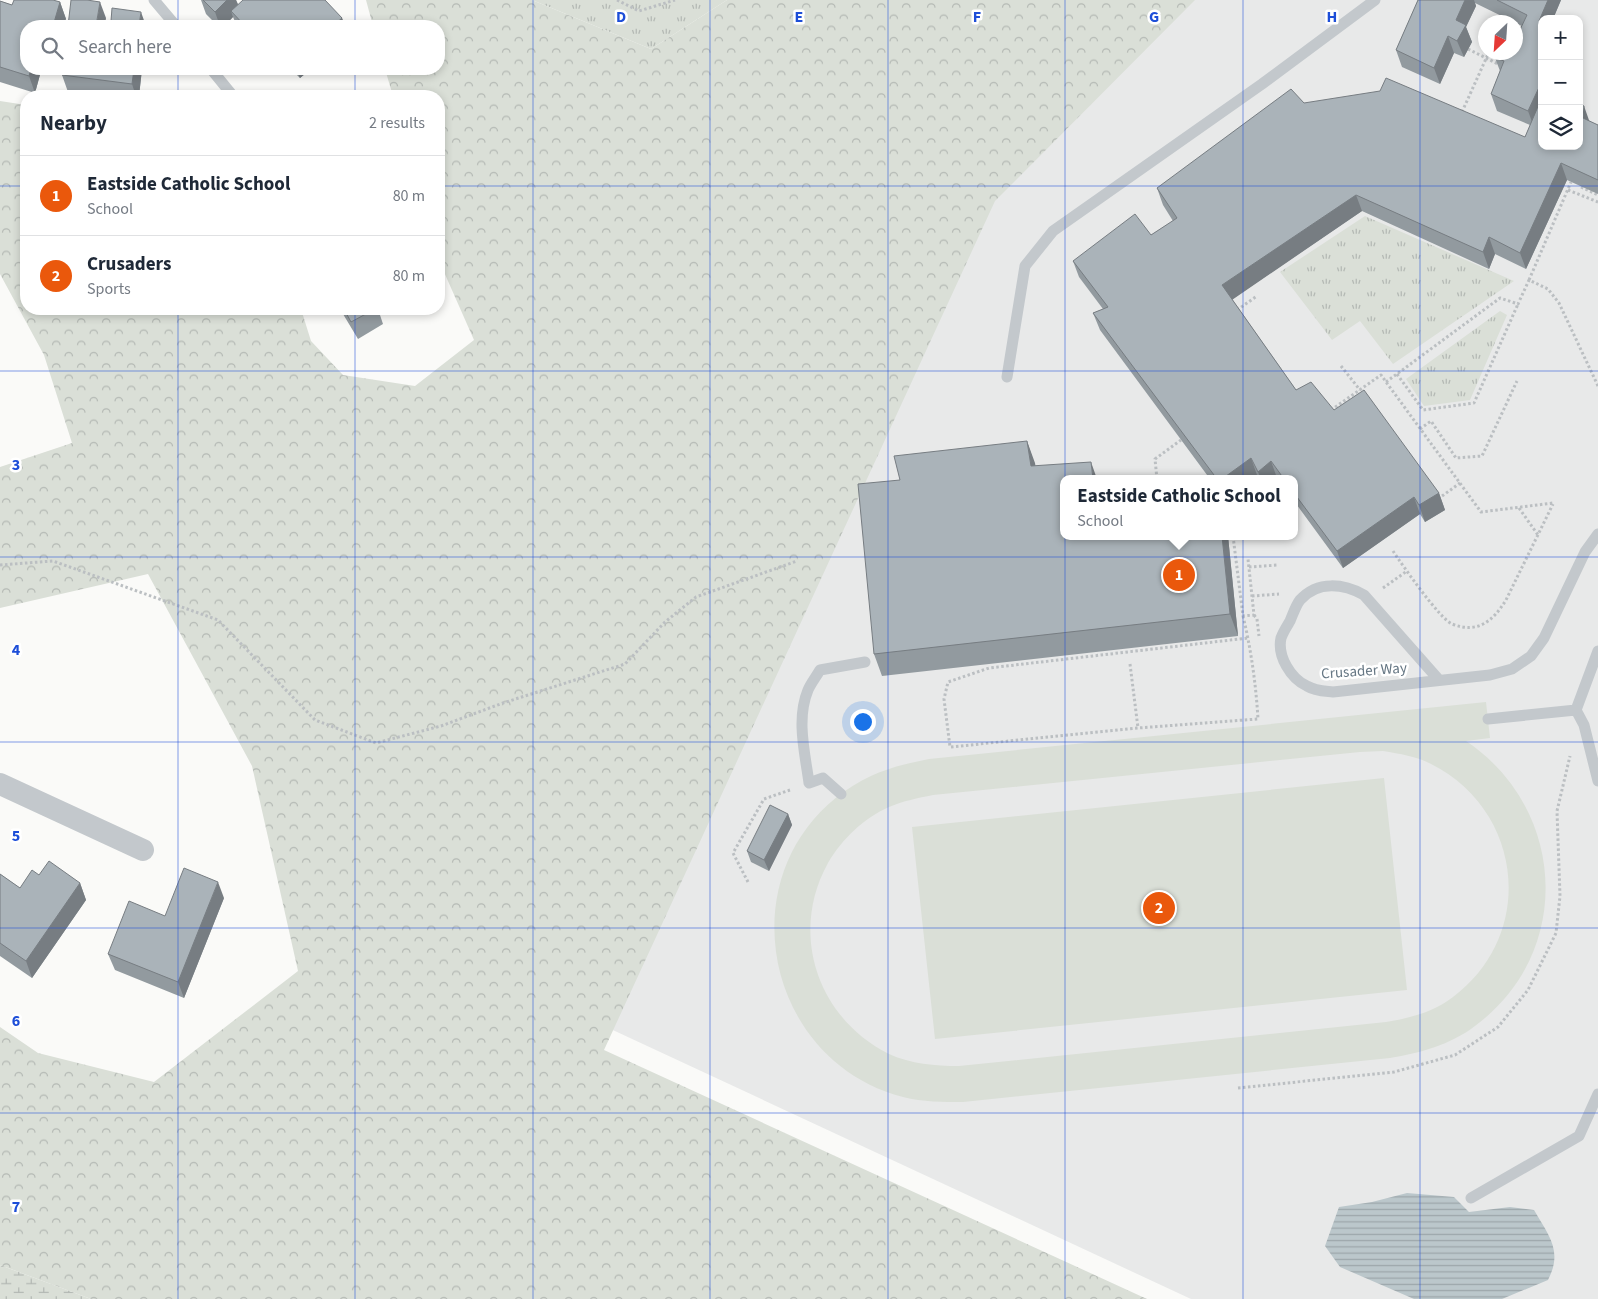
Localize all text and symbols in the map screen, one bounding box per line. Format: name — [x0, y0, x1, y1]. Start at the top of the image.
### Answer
text: D — [616, 6, 626, 28]
text: E — [795, 6, 803, 28]
text: F — [973, 6, 981, 28]
text: G — [1149, 6, 1159, 28]
text: H — [1327, 6, 1337, 28]
north arrow — [1478, 15, 1523, 60]
map controls — [1538, 15, 1583, 150]
button: + — [1538, 15, 1583, 60]
search box — [20, 20, 445, 75]
icon: search — [38, 34, 66, 62]
text: Search here — [78, 34, 172, 61]
button: − — [1538, 60, 1583, 105]
button: layers — [1538, 105, 1583, 150]
text: Nearby — [40, 108, 107, 138]
text: 2 results — [369, 112, 425, 134]
text: Eastside Catholic School — [87, 171, 290, 198]
text: 1 — [52, 185, 60, 207]
text: 80 m — [393, 185, 425, 207]
text: School — [87, 198, 133, 220]
text: Crusaders — [87, 251, 171, 278]
text: 2 — [52, 265, 60, 287]
text: 80 m — [393, 265, 425, 287]
text: Sports — [87, 278, 131, 300]
text: 3 — [12, 454, 20, 476]
popup — [1060, 475, 1298, 540]
text: Eastside Catholic School — [1077, 483, 1281, 510]
text: School — [1077, 510, 1123, 532]
pin: 1 — [1163, 556, 1195, 594]
text: 4 — [12, 639, 21, 661]
street label: Crusader Way — [1320, 658, 1408, 684]
your location — [850, 709, 876, 735]
text: 5 — [12, 825, 20, 847]
pin: 2 — [1143, 889, 1175, 927]
text: 6 — [12, 1010, 20, 1032]
text: 7 — [12, 1196, 20, 1218]

